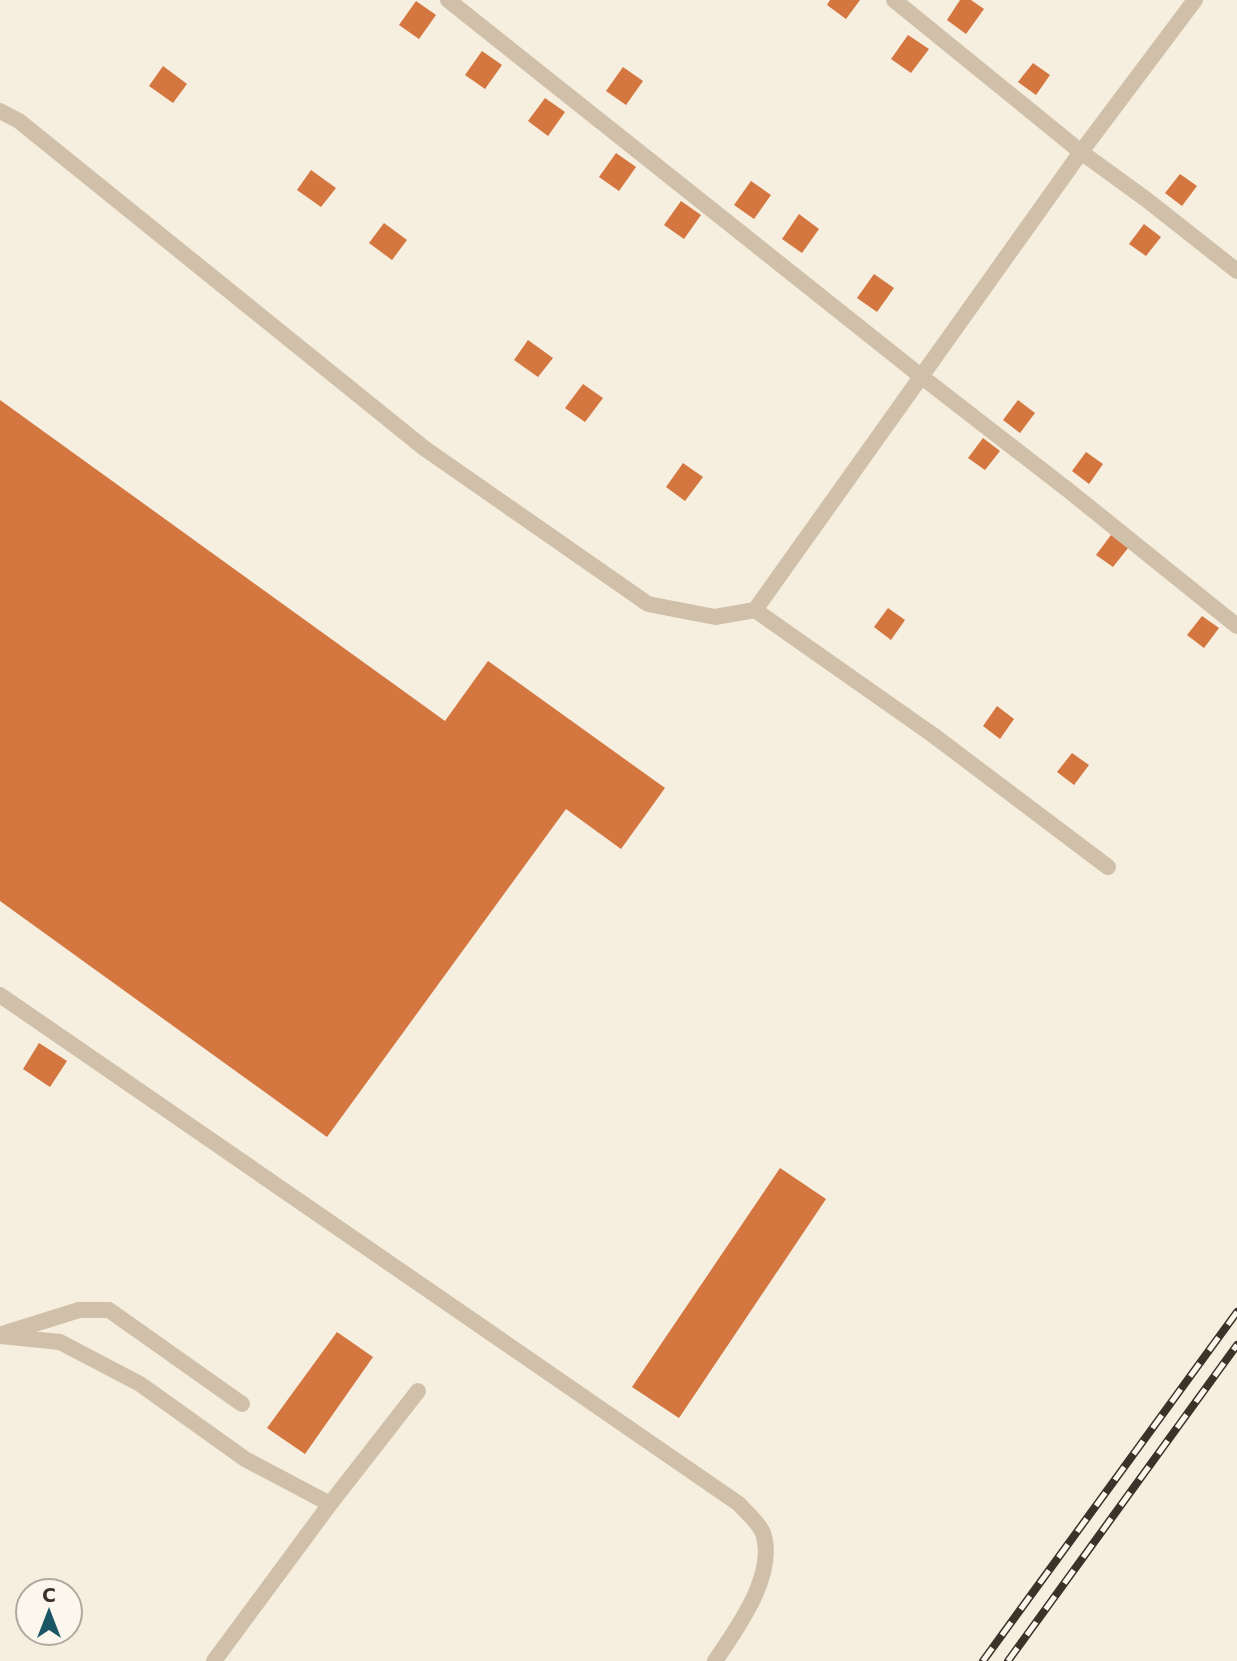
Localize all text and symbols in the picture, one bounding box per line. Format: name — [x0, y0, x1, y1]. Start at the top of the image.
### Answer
north arrow — [14, 1577, 84, 1647]
text: С — [42, 1584, 56, 1606]

